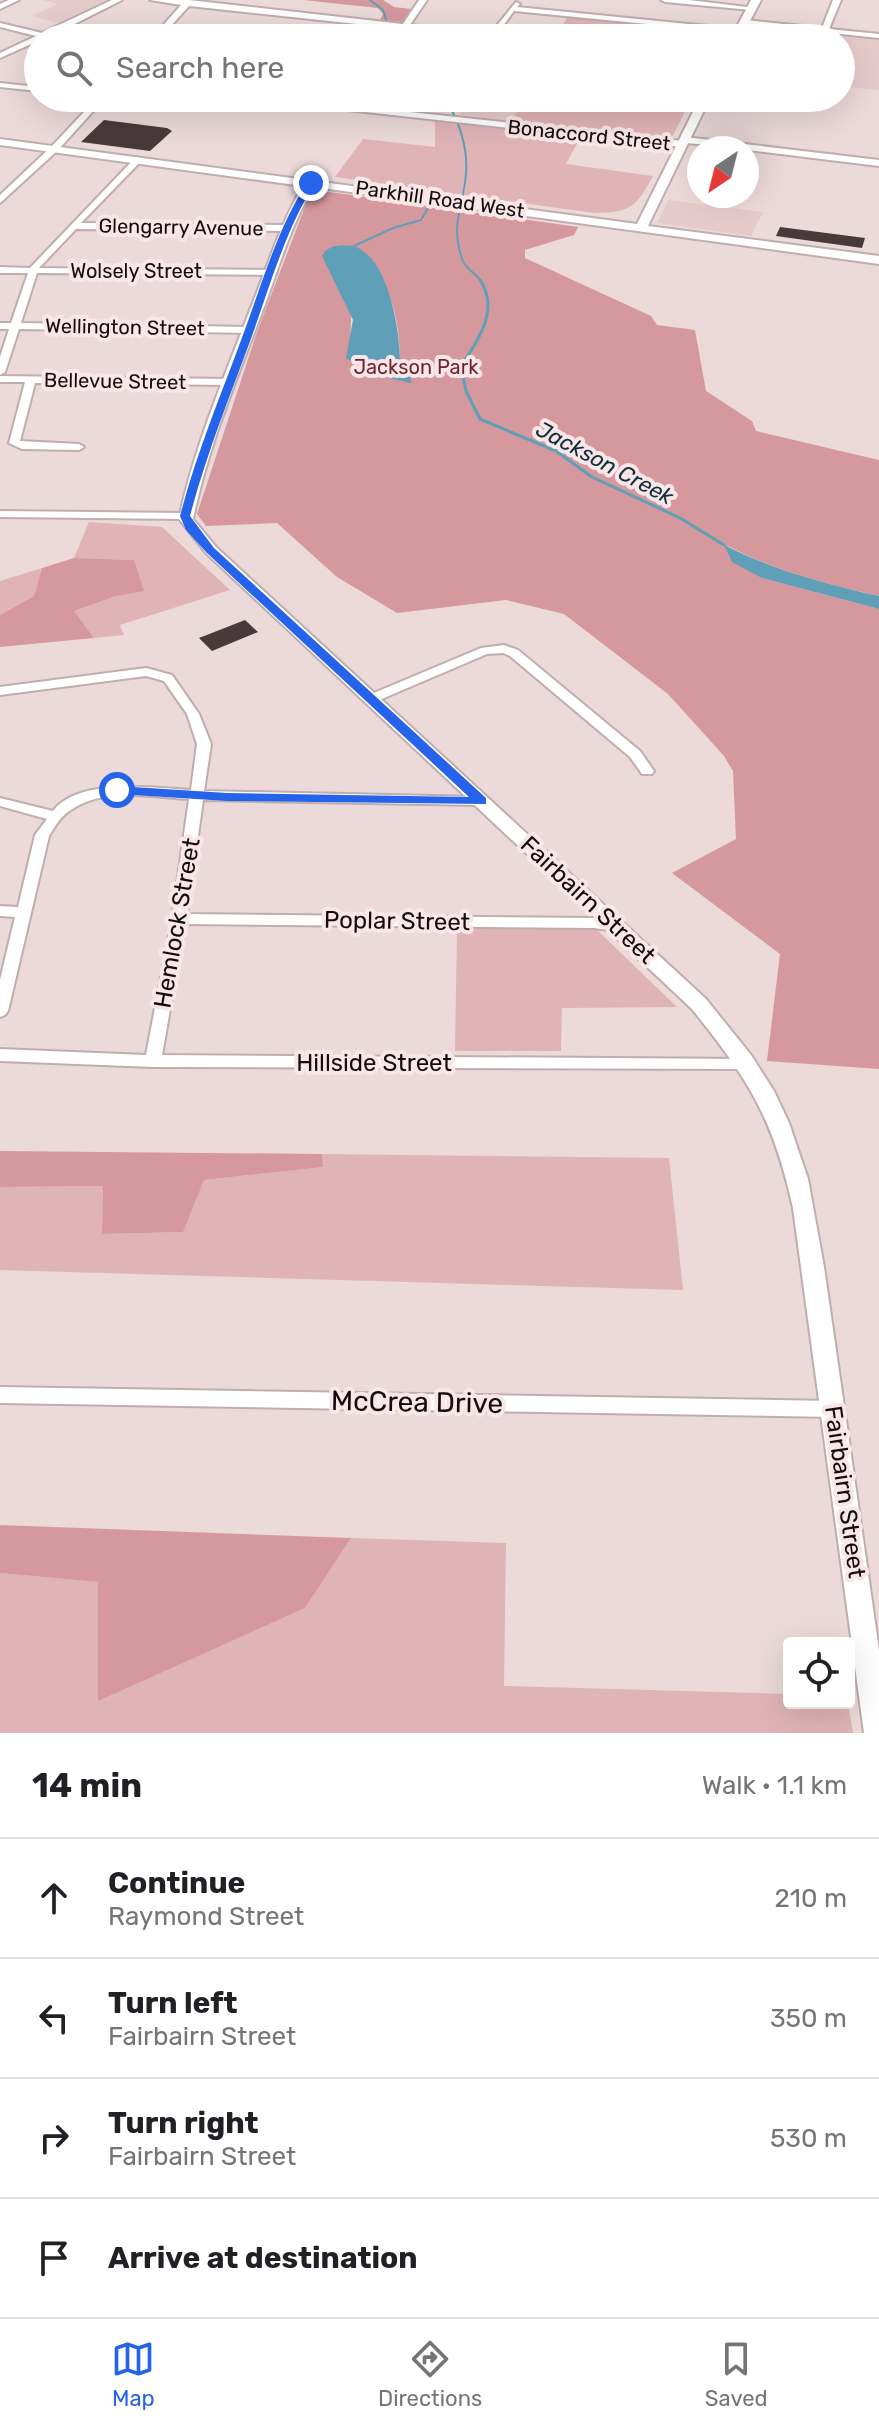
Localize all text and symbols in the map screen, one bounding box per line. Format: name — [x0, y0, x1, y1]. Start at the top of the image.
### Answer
search box — [24, 24, 855, 112]
icon: search — [52, 46, 96, 90]
text: Search here — [116, 50, 284, 86]
street label: Bonaccord Street — [506, 115, 672, 156]
north arrow — [687, 136, 759, 208]
route end — [293, 165, 329, 201]
street label: Parkhill Road West — [354, 175, 526, 223]
street label: Glengarry Avenue — [98, 214, 264, 240]
street label: Wolsely Street — [70, 259, 202, 283]
street label: Wellington Street — [45, 314, 205, 340]
park label: Jackson Park — [353, 355, 479, 379]
street label: Bellevue Street — [44, 368, 186, 394]
water label: Jackson Creek — [532, 416, 679, 511]
route start — [99, 772, 135, 808]
street label: Fairbairn Street — [515, 831, 661, 969]
street label: Hemlock Street — [148, 836, 206, 1010]
street label: Poplar Street — [324, 906, 470, 936]
street label: Hillside Street — [296, 1049, 452, 1077]
street label: McCrea Drive — [331, 1384, 503, 1420]
street label: Fairbairn Street — [819, 1404, 871, 1580]
map controls — [783, 1637, 855, 1709]
button: locate — [783, 1637, 855, 1709]
text: 14 min — [32, 1765, 142, 1806]
text: Walk · 1.1 km — [702, 1770, 847, 1801]
text: Continue — [108, 1865, 245, 1901]
icon: ahead — [32, 1876, 76, 1920]
text: 210 m — [775, 1883, 847, 1914]
text: Raymond Street — [108, 1901, 304, 1932]
text: Turn left — [108, 1985, 238, 2021]
icon: left — [32, 1996, 76, 2040]
text: 350 m — [770, 2003, 847, 2034]
text: Fairbairn Street — [108, 2021, 296, 2052]
text: Turn right — [108, 2105, 259, 2141]
icon: right — [32, 2116, 76, 2160]
text: 530 m — [770, 2123, 847, 2154]
text: Fairbairn Street — [108, 2141, 296, 2172]
icon: arrive — [32, 2236, 76, 2280]
text: Arrive at destination — [108, 2240, 418, 2276]
tab: Map — [111, 2337, 155, 2412]
tab: Directions — [378, 2337, 482, 2412]
tab: Saved — [705, 2337, 768, 2412]

